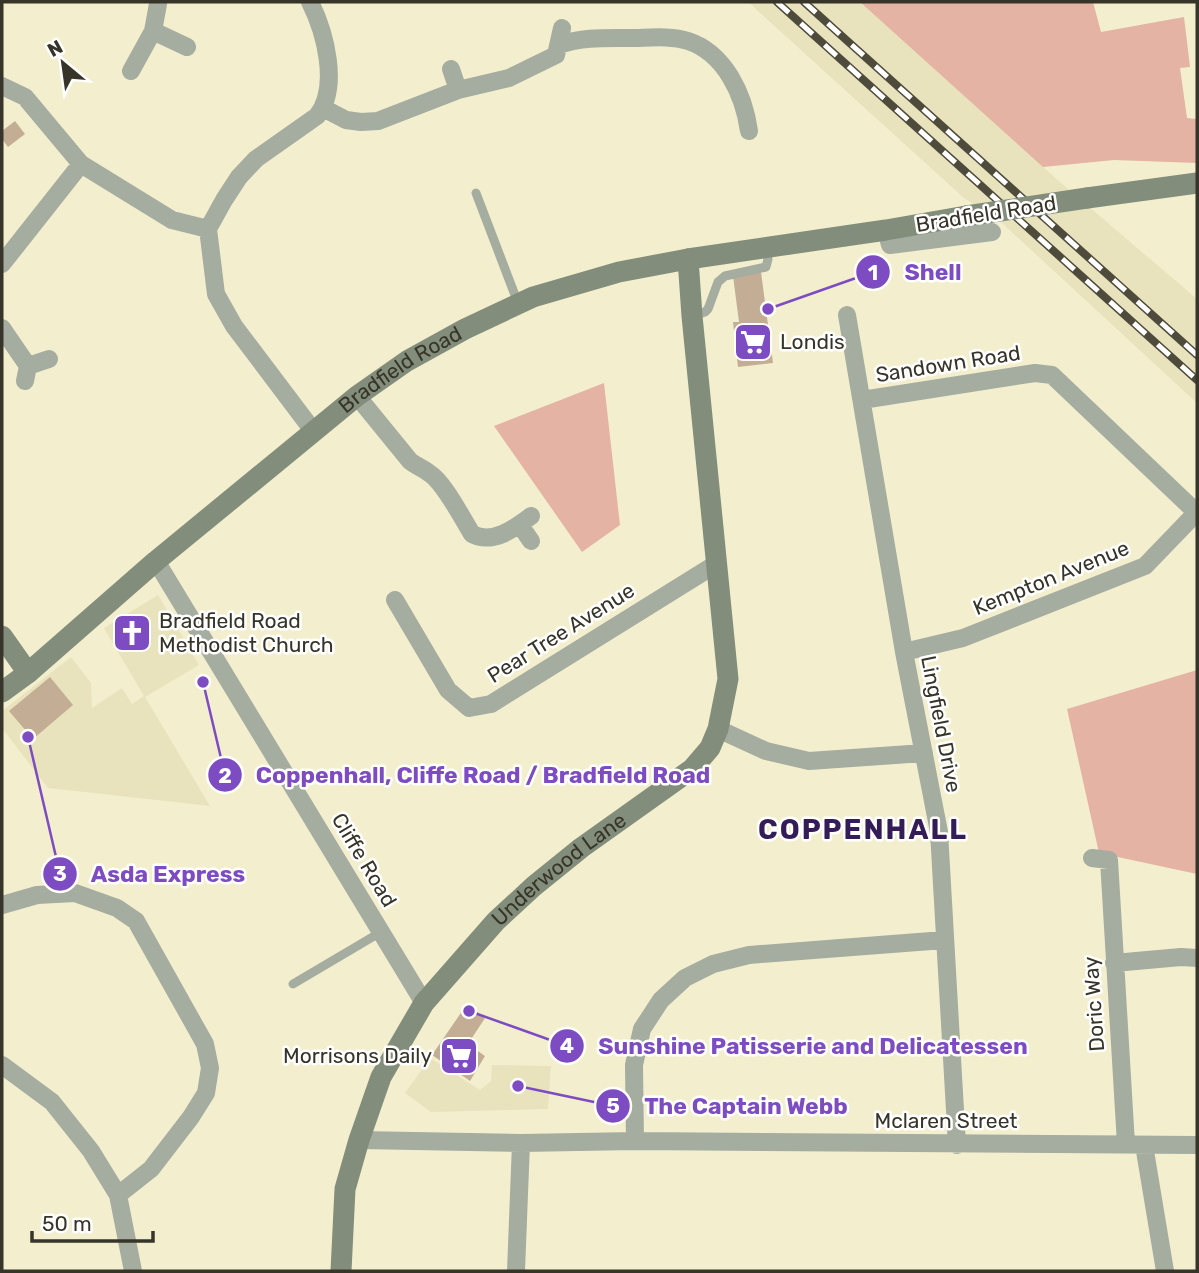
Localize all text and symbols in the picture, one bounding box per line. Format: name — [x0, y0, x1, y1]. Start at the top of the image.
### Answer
north arrow — [28, 28, 98, 98]
text: N — [43, 35, 67, 62]
street label: Bradfield Road — [914, 190, 1058, 237]
callout: Shell — [856, 250, 976, 294]
text: Shell — [904, 258, 962, 286]
text: 1 — [868, 260, 878, 285]
street label: Bradfield Road — [333, 320, 466, 418]
supermarket icon: Londis — [732, 321, 774, 363]
place label: Londis — [780, 329, 845, 354]
street label: Sandown Road — [874, 340, 1022, 387]
street label: Kempton Avenue — [969, 535, 1132, 620]
street label: Pear Tree Avenue — [483, 577, 639, 688]
place label: Bradfield Road Methodist Church — [159, 608, 334, 657]
church icon: Bradfield Road Methodist Church — [111, 612, 153, 654]
street label: Lingfield Drive — [916, 653, 967, 794]
callout: Coppenhall, Cliffe Road / Bradfield Road — [207, 753, 725, 797]
text: Coppenhall, Cliffe Road / Bradfield Road — [256, 761, 710, 789]
text: 2 — [218, 763, 232, 788]
street label: Underwood Lane — [486, 807, 631, 931]
street label: Cliffe Road — [327, 808, 402, 911]
district label: COPPENHALL — [758, 813, 968, 846]
callout: Asda Express — [42, 852, 260, 896]
text: Asda Express — [91, 860, 245, 888]
text: 3 — [53, 861, 67, 886]
street label: Doric Way — [1078, 955, 1109, 1052]
callout: Sunshine Patisserie and Delicatessen — [550, 1024, 1042, 1068]
text: Sunshine Patisserie and Delicatessen — [598, 1032, 1028, 1060]
text: 4 — [560, 1033, 574, 1058]
supermarket icon: Morrisons Daily — [438, 1035, 480, 1077]
place label: Morrisons Daily — [283, 1043, 432, 1068]
callout: The Captain Webb — [595, 1084, 862, 1128]
text: The Captain Webb — [644, 1092, 848, 1120]
text: 5 — [606, 1093, 620, 1118]
street label: Mclaren Street — [874, 1108, 1018, 1133]
scale bar — [32, 1200, 152, 1244]
text: 50 m — [42, 1211, 92, 1236]

